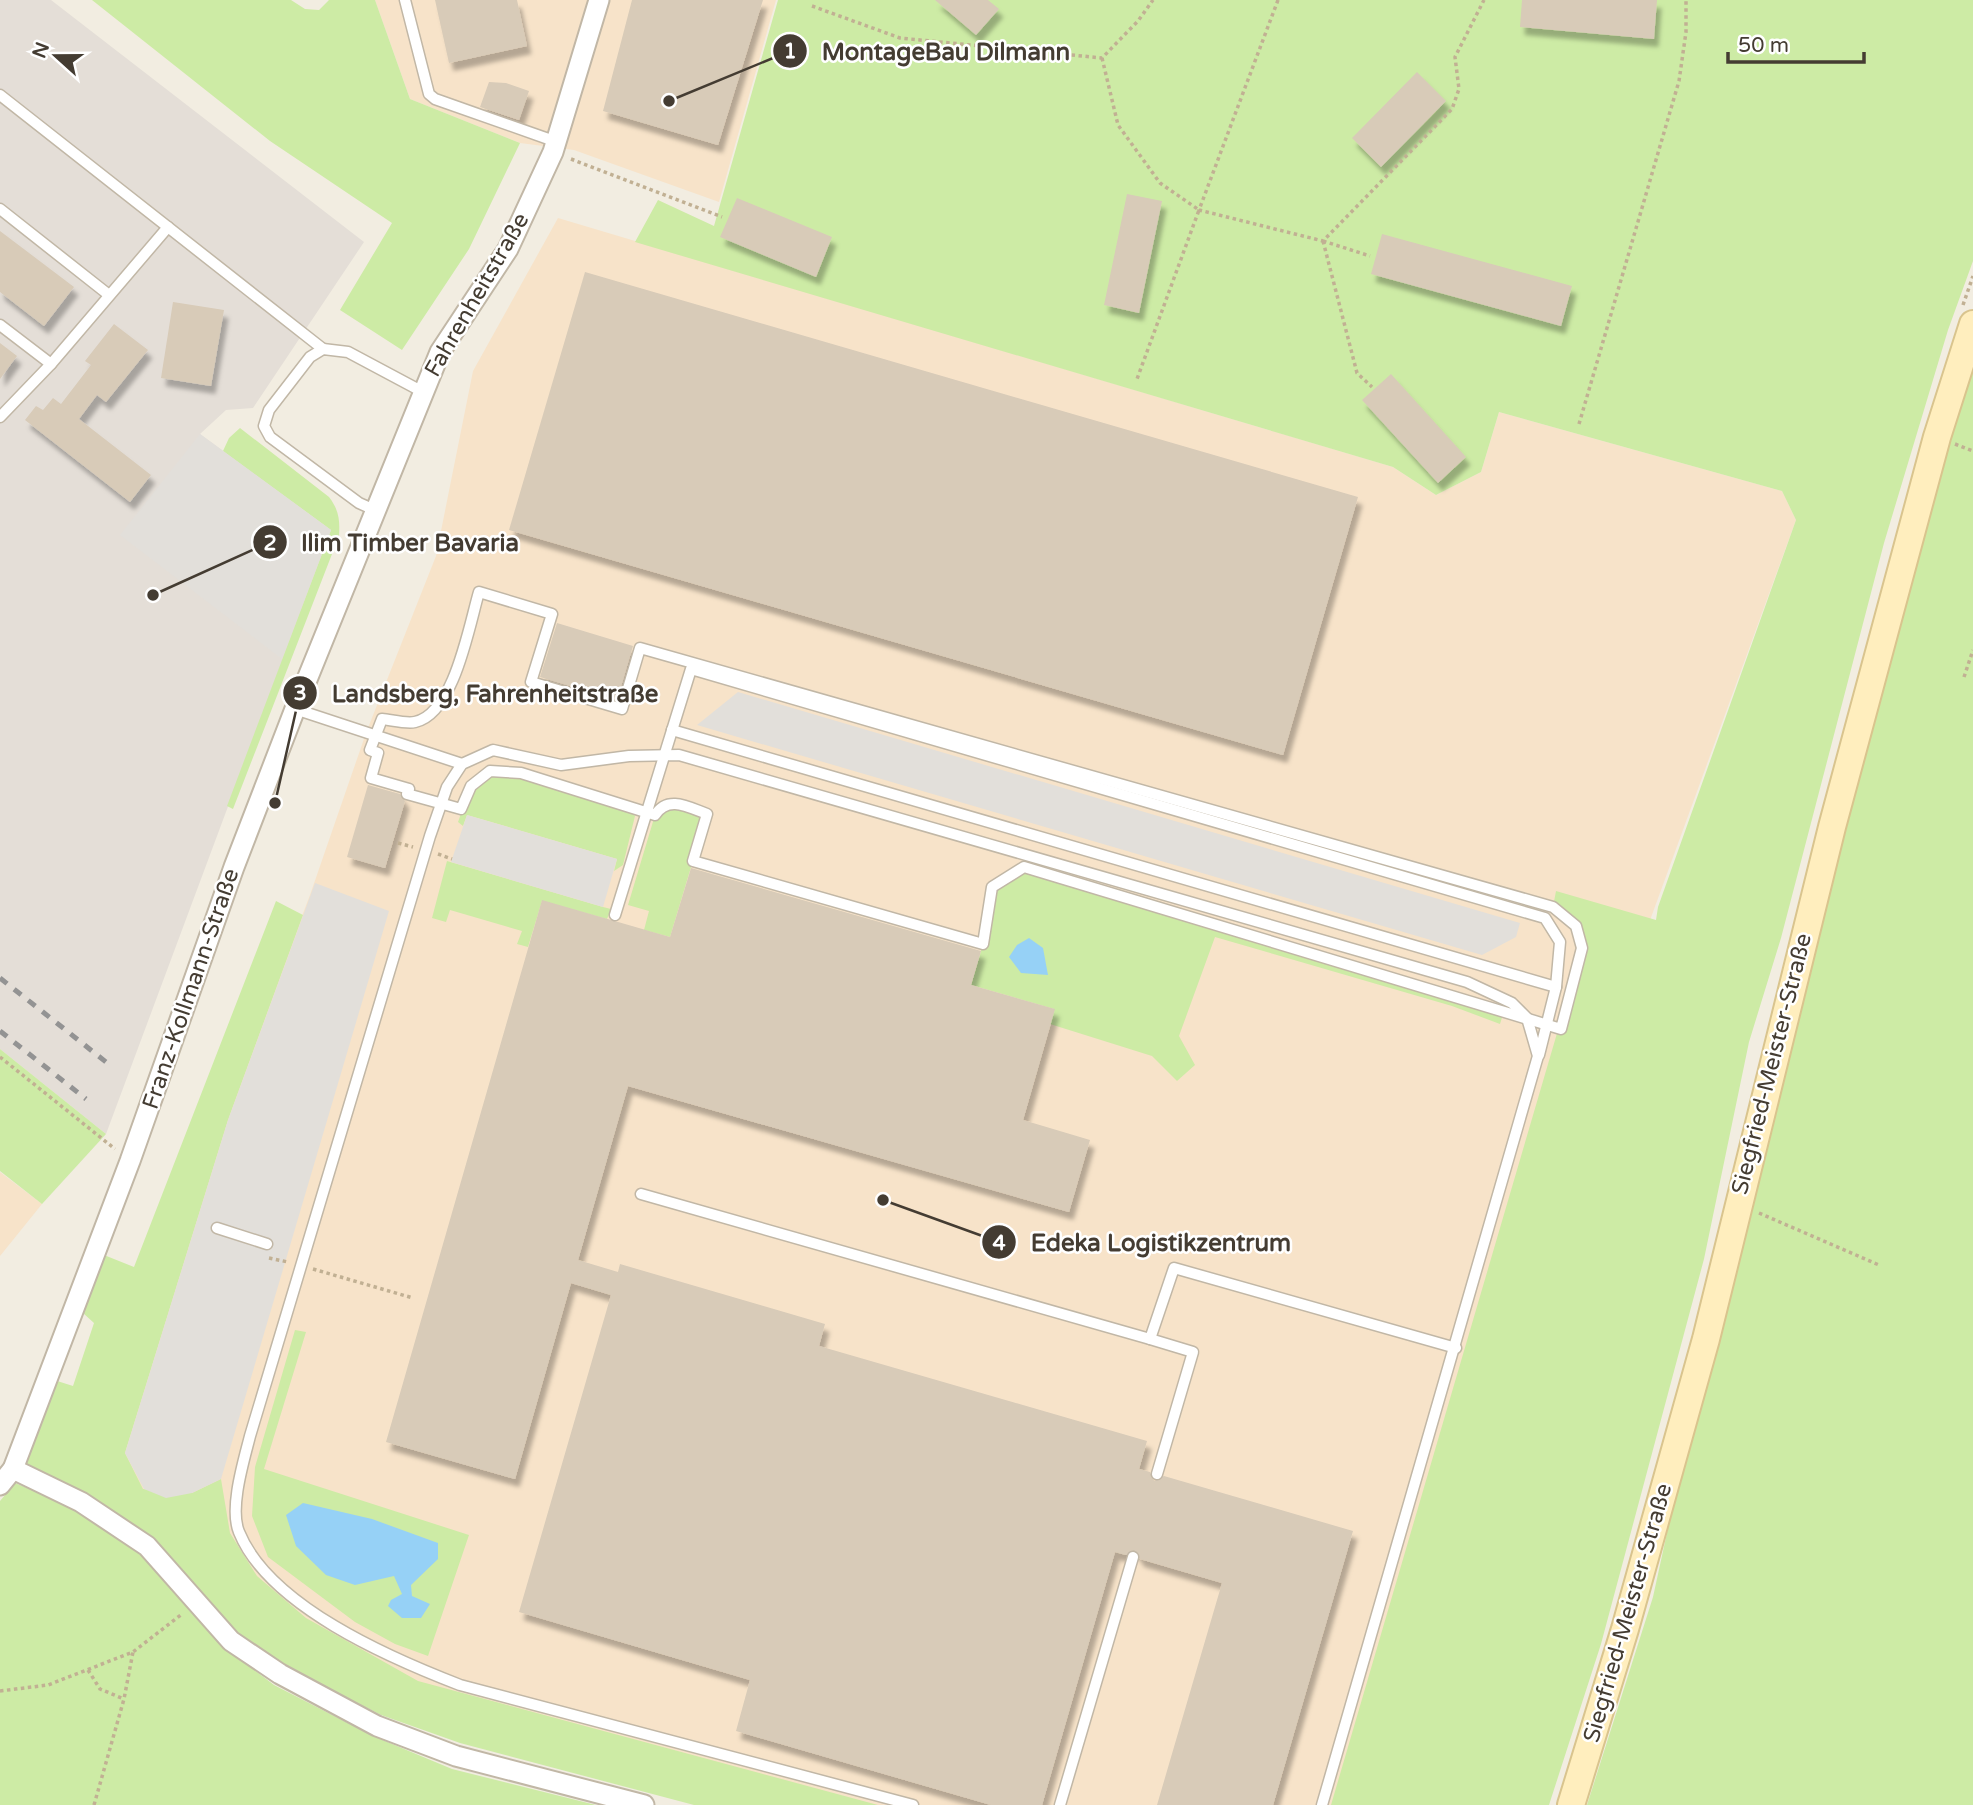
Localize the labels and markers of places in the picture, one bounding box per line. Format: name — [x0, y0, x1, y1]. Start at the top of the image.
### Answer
callout: MontageBau Dilmann — [773, 29, 1084, 74]
callout: Ilim Timber Bavaria — [252, 520, 533, 565]
callout: Landsberg, Fahrenheitstraße — [282, 671, 672, 716]
callout: Edeka Logistikzentrum — [982, 1220, 1305, 1265]

